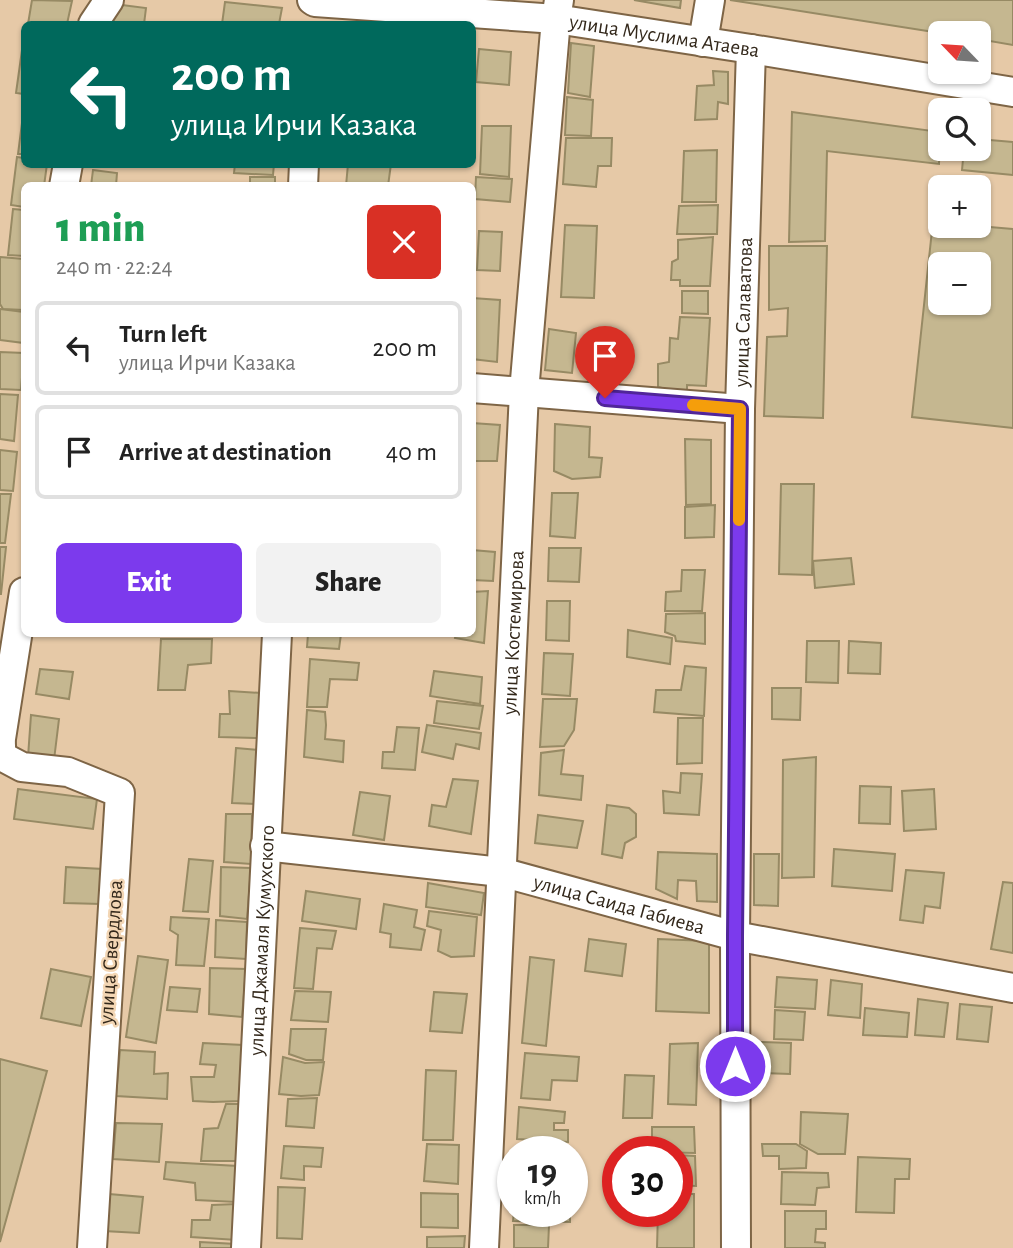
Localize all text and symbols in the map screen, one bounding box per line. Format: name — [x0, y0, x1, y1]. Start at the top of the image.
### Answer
street label: улица Муслима Атаева — [567, 11, 761, 61]
north arrow — [928, 21, 990, 84]
map controls — [928, 21, 991, 315]
icon: left — [56, 49, 147, 140]
text: 200 m — [171, 51, 292, 100]
button: search — [928, 98, 991, 161]
text: улица Ирчи Казака — [171, 109, 417, 141]
button: + — [928, 175, 991, 238]
button: close — [367, 205, 441, 279]
text: 1 min — [56, 207, 145, 249]
street label: улица Салаватова — [730, 236, 756, 388]
button: − — [928, 252, 991, 315]
text: 240 m · 22:24 — [56, 256, 172, 279]
text: Turn left — [119, 321, 207, 347]
pin — [575, 326, 635, 398]
icon: left — [60, 329, 98, 367]
text: 200 m — [373, 335, 437, 361]
icon: arrive — [586, 337, 624, 375]
text: улица Ирчи Казака — [119, 352, 296, 375]
icon: arrive — [60, 433, 98, 471]
text: Arrive at destination — [119, 439, 332, 465]
text: 40 m — [386, 439, 437, 465]
button: Exit — [56, 543, 242, 623]
button: Share — [256, 543, 441, 623]
street label: улица Костемирова — [498, 549, 527, 716]
street label: улица Джамаля Кумухского — [245, 825, 278, 1057]
street label: улица Саида Габиева — [530, 871, 708, 938]
street label: улица Свердлова — [95, 879, 127, 1026]
position arrow — [698, 1029, 772, 1103]
speed limit sign: 30 — [602, 1136, 693, 1227]
text: 19 — [528, 1155, 557, 1190]
text: km/h — [524, 1190, 561, 1208]

